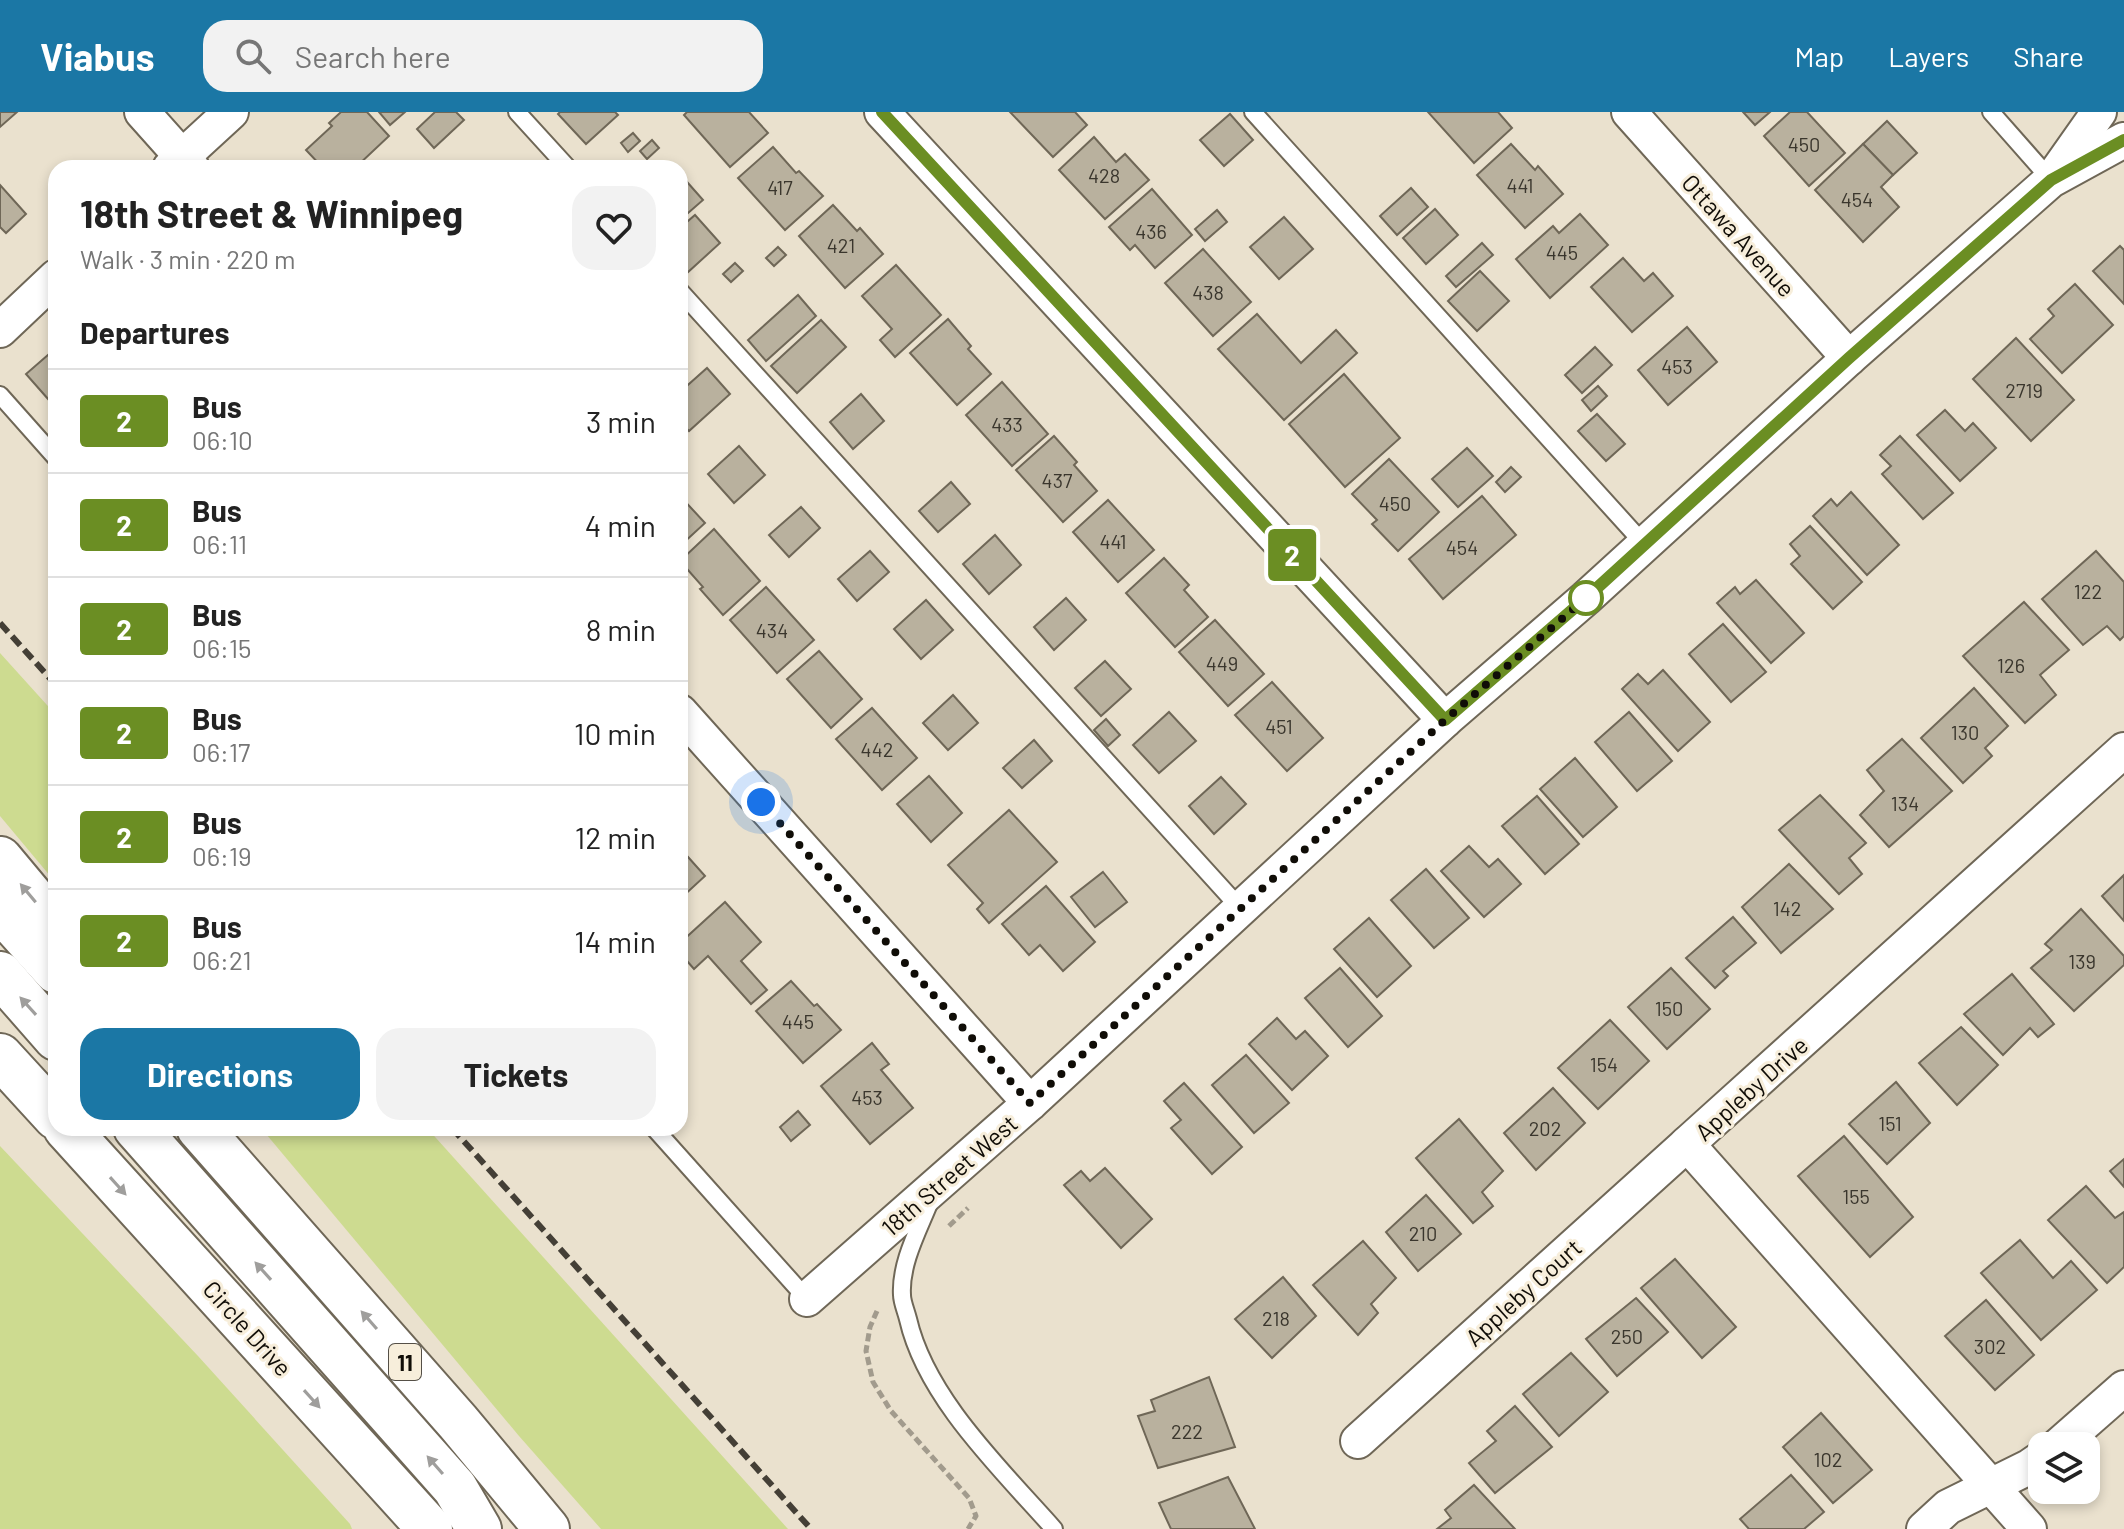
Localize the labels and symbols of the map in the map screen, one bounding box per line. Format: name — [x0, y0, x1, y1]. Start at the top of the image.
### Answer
house number: 450 — [1788, 132, 1820, 156]
house number: 428 — [1088, 163, 1120, 187]
street label: Ottawa Avenue — [1676, 168, 1802, 302]
house number: 441 — [1506, 173, 1534, 197]
house number: 417 — [767, 175, 793, 199]
house number: 454 — [1841, 187, 1873, 211]
house number: 436 — [1135, 219, 1167, 243]
house number: 421 — [827, 233, 855, 257]
house number: 445 — [1546, 240, 1578, 264]
house number: 438 — [1192, 280, 1224, 304]
house number: 453 — [1661, 354, 1693, 378]
house number: 2719 — [2005, 378, 2043, 402]
house number: 433 — [991, 412, 1023, 436]
house number: 437 — [1042, 468, 1073, 492]
house number: 450 — [1379, 491, 1411, 515]
house number: 441 — [1099, 529, 1127, 553]
line badge: 2 — [1266, 529, 1318, 581]
house number: 454 — [1446, 535, 1478, 559]
house number: 122 — [2074, 579, 2102, 603]
unlabelled marker — [1569, 581, 1603, 615]
house number: 434 — [756, 618, 788, 642]
house number: 449 — [1206, 651, 1238, 675]
house number: 126 — [1997, 653, 2025, 677]
house number: 451 — [1265, 714, 1293, 738]
house number: 130 — [1951, 720, 1979, 744]
house number: 442 — [861, 737, 893, 761]
your location — [741, 782, 781, 822]
house number: 134 — [1891, 791, 1919, 815]
one-way arrow — [20, 883, 37, 903]
house number: 142 — [1773, 896, 1801, 920]
house number: 139 — [2068, 949, 2096, 973]
house number: 150 — [1655, 996, 1683, 1020]
one-way arrow — [20, 997, 37, 1017]
house number: 445 — [782, 1009, 814, 1033]
street label: Appleby Drive — [1689, 1030, 1813, 1146]
house number: 154 — [1590, 1052, 1618, 1076]
house number: 453 — [851, 1085, 883, 1109]
street label: 18th Street West — [875, 1108, 1023, 1242]
house number: 151 — [1878, 1111, 1902, 1135]
house number: 202 — [1529, 1116, 1561, 1140]
one-way arrow — [109, 1176, 127, 1195]
house number: 155 — [1842, 1184, 1870, 1208]
house number: 210 — [1409, 1221, 1437, 1245]
street label: Appleby Court — [1459, 1232, 1587, 1352]
one-way arrow — [254, 1261, 272, 1280]
street label: Circle Drive — [198, 1274, 298, 1382]
house number: 218 — [1262, 1306, 1290, 1330]
one-way arrow — [361, 1311, 378, 1331]
house number: 250 — [1611, 1324, 1643, 1348]
house number: 302 — [1974, 1334, 2006, 1358]
road number: 11 — [389, 1344, 421, 1380]
one-way arrow — [303, 1389, 321, 1408]
house number: 222 — [1171, 1419, 1203, 1443]
house number: 102 — [1813, 1447, 1843, 1471]
one-way arrow — [427, 1456, 444, 1476]

